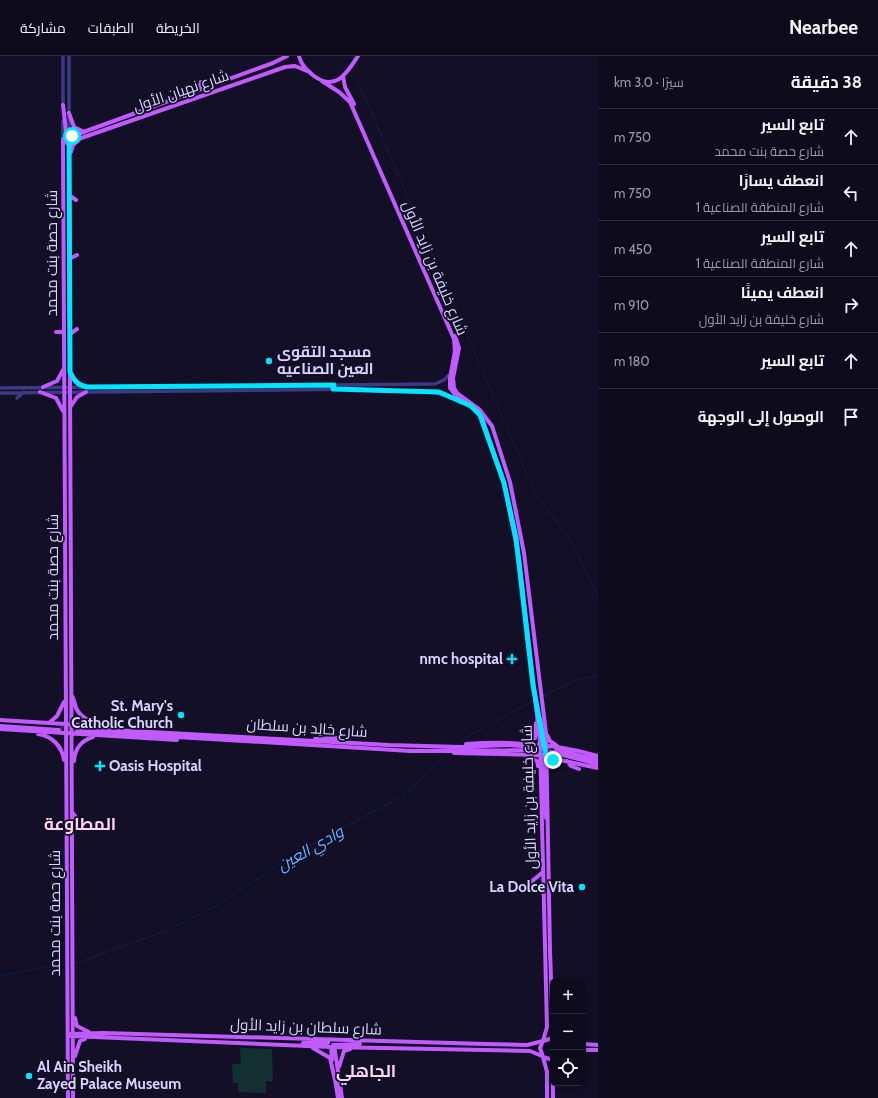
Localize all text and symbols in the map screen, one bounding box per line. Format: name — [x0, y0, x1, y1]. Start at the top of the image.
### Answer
text: Nearbee — [789, 16, 858, 39]
text: مشاركة — [20, 19, 66, 37]
text: الطبقات — [88, 19, 134, 37]
text: الخريطة — [156, 19, 200, 37]
street label: شارع نهيان الأول — [131, 66, 232, 118]
text: 38 دقيقة — [791, 72, 862, 92]
text: سيرًا · 3.0 km — [614, 74, 684, 90]
text: تابع السير — [761, 116, 824, 134]
icon: ahead — [840, 126, 862, 148]
route start — [63, 127, 81, 145]
text: 750 m — [614, 129, 651, 145]
text: شارع حصة بنت محمد — [714, 143, 824, 159]
text: انعطف يسارًا — [739, 172, 824, 190]
icon: left — [840, 182, 862, 204]
text: 750 m — [614, 185, 651, 201]
street label: شارع حصة بنت محمد — [43, 190, 63, 316]
street label: شارع خليفة بن زايد الأول — [397, 198, 472, 339]
text: شارع المنطقة الصناعية 1 — [696, 199, 824, 215]
text: تابع السير — [761, 228, 824, 246]
icon: ahead — [840, 238, 862, 260]
text: 450 m — [614, 241, 652, 257]
text: شارع المنطقة الصناعية 1 — [696, 255, 824, 271]
text: انعطف يمينًا — [741, 284, 824, 302]
icon: right — [840, 294, 862, 316]
text: 910 m — [614, 297, 649, 313]
text: شارع خليفة بن زايد الأول — [699, 311, 824, 327]
place label: مسجد التقوى العين الصناعيه — [277, 343, 373, 378]
icon: ahead — [840, 350, 862, 372]
text: تابع السير — [761, 352, 824, 370]
text: 180 m — [614, 353, 650, 369]
marker: مسجد التقوى العين الصناعيه — [264, 356, 274, 366]
icon: arrive — [840, 406, 862, 428]
text: الوصول إلى الوجهة — [698, 408, 824, 426]
street label: شارع حصة بنت محمد — [44, 514, 64, 640]
place label: nmc hospital — [420, 650, 503, 668]
marker: nmc hospital — [506, 653, 518, 665]
place label: St. Mary's Catholic Church — [71, 697, 173, 732]
marker: St. Mary's Catholic Church — [176, 710, 186, 720]
street label: شارع خالِد بن سلطان — [246, 715, 368, 743]
street label: شارع خليفة بن زايد الأول — [517, 724, 543, 870]
route end — [544, 751, 562, 769]
place label: Oasis Hospital — [109, 757, 202, 775]
marker: Oasis Hospital — [94, 760, 106, 772]
district label: المطاوعة — [44, 814, 116, 834]
water label: وادي العين — [274, 821, 349, 878]
street label: شارع حصة بنت محمد — [46, 850, 66, 976]
place label: La Dolce Vita — [489, 878, 575, 896]
marker: La Dolce Vita — [577, 882, 587, 892]
map controls — [550, 978, 586, 1086]
button: + — [550, 978, 586, 1014]
button: − — [550, 1014, 586, 1050]
street label: شارع سلطان بن زايد الأول — [230, 1015, 382, 1041]
button: locate — [550, 1050, 586, 1086]
place label: Al Ain Sheikh Zayed Palace Museum — [37, 1058, 181, 1093]
district label: الجاهلي — [336, 1061, 396, 1085]
marker: Al Ain Sheikh Zayed Palace Museum — [24, 1071, 34, 1081]

